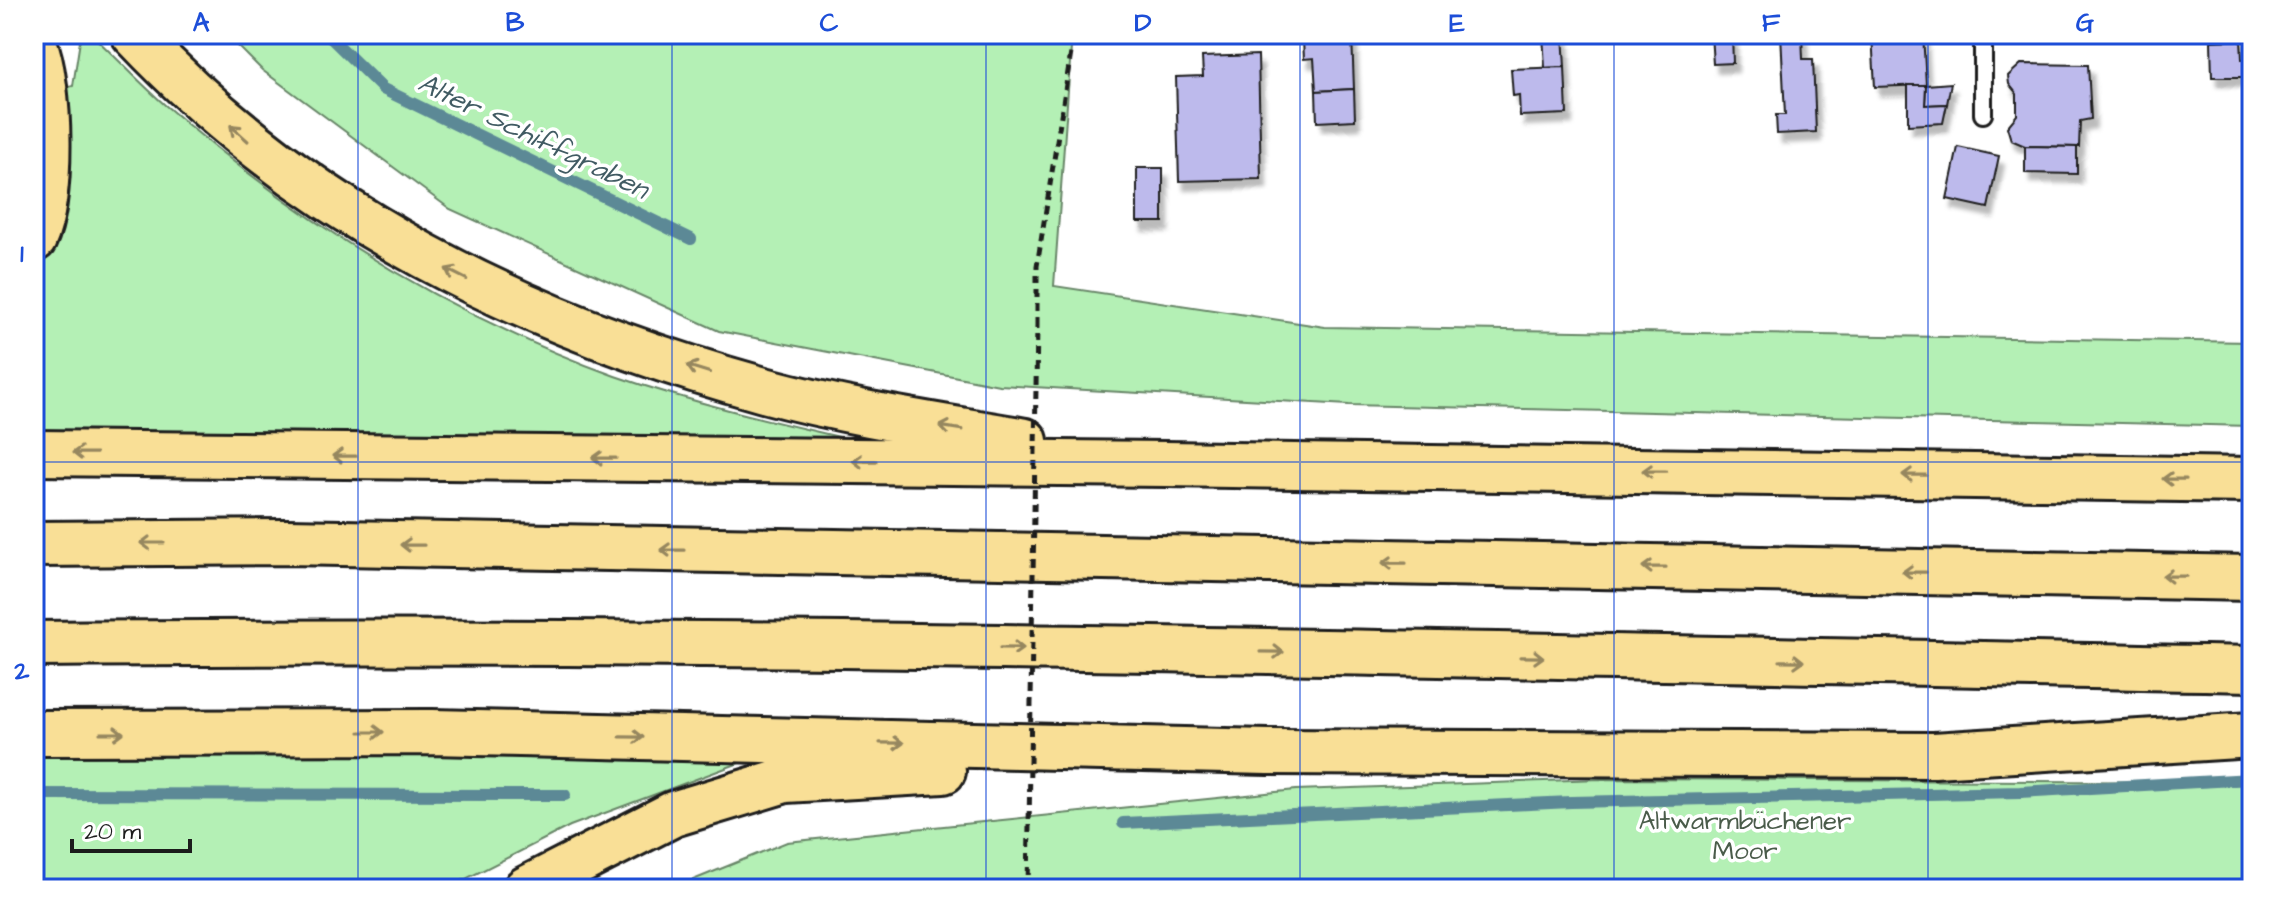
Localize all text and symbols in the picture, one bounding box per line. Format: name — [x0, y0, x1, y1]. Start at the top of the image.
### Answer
text: A — [193, 5, 210, 41]
text: B — [506, 5, 525, 41]
text: C — [820, 5, 839, 41]
text: D — [1135, 5, 1152, 41]
text: E — [1449, 5, 1465, 41]
text: F — [1762, 5, 1781, 41]
text: G — [2076, 5, 2094, 41]
water label: Alter Schiffgraben — [411, 64, 657, 211]
one-way arrow — [229, 123, 249, 142]
text: 1 — [20, 236, 24, 272]
one-way arrow — [445, 266, 469, 282]
one-way arrow — [685, 361, 710, 376]
one-way arrow — [939, 420, 964, 435]
one-way arrow — [71, 445, 98, 461]
one-way arrow — [331, 448, 358, 464]
one-way arrow — [591, 450, 618, 466]
one-way arrow — [851, 453, 878, 469]
one-way arrow — [1641, 463, 1668, 479]
one-way arrow — [1901, 467, 1928, 483]
one-way arrow — [2161, 471, 2188, 487]
one-way arrow — [139, 535, 166, 551]
one-way arrow — [399, 537, 426, 553]
one-way arrow — [659, 543, 686, 558]
one-way arrow — [1381, 555, 1408, 571]
one-way arrow — [1641, 560, 1668, 575]
one-way arrow — [1901, 564, 1928, 580]
one-way arrow — [2161, 569, 2188, 584]
one-way arrow — [998, 640, 1025, 656]
one-way arrow — [1258, 645, 1285, 660]
one-way arrow — [1518, 649, 1545, 665]
text: 2 — [14, 653, 30, 689]
one-way arrow — [1778, 653, 1805, 669]
one-way arrow — [358, 724, 385, 740]
one-way arrow — [98, 725, 125, 741]
one-way arrow — [618, 729, 645, 744]
one-way arrow — [878, 736, 905, 751]
scale bar — [72, 803, 190, 853]
park label: Altwarmbüchener Moor — [1639, 803, 1851, 869]
text: 20 m — [84, 815, 141, 849]

